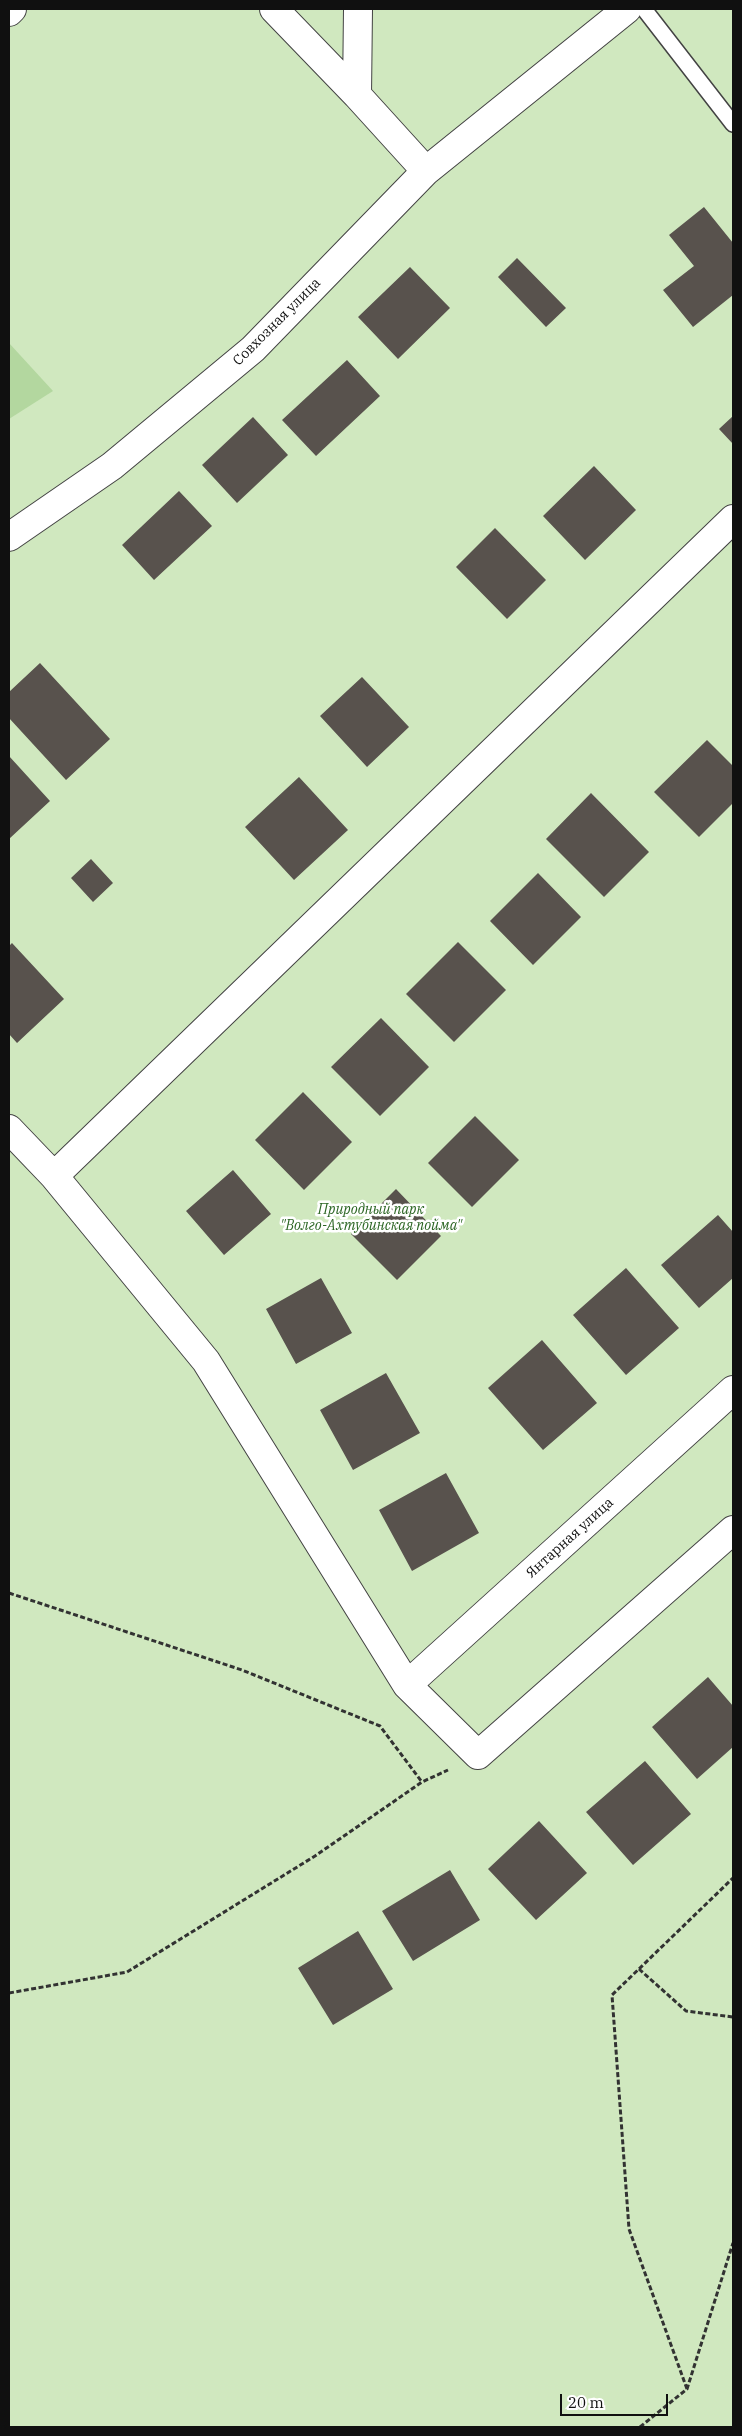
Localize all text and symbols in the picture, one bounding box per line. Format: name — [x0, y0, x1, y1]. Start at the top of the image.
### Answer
street label: Совхозная улица — [230, 275, 324, 369]
park label: Природный парк "Волго-Ахтубинская пойма" — [280, 1202, 462, 1234]
street label: Янтарная улица — [523, 1494, 617, 1582]
scale bar — [562, 2384, 670, 2416]
text: 20 m — [568, 2393, 604, 2412]

